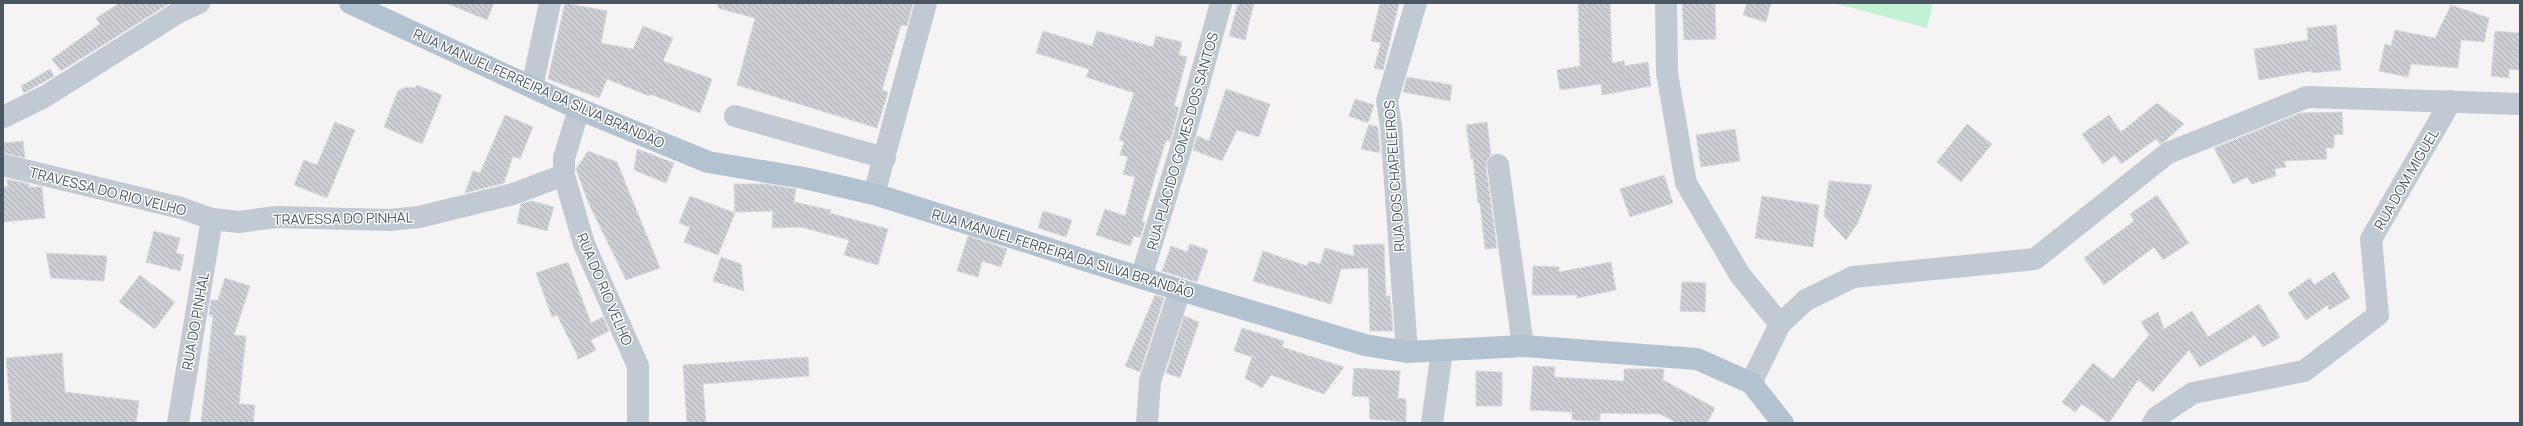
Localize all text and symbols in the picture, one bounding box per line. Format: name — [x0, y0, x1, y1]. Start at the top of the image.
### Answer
street label: RUA MANUEL FERREIRA DA SILVA BRANDÃO — [410, 24, 668, 152]
street label: RUA PLACIDO GOMES DOS SANTOS — [1142, 30, 1222, 252]
street label: RUA DOS CHAPELEIROS — [1379, 99, 1409, 252]
street label: RUA DOM MIGUEL — [2369, 125, 2443, 233]
street label: TRAVESSA DO RIO VELHO — [28, 162, 188, 220]
street label: RUA MANUEL FERREIRA DA SILVA BRANDÃO — [930, 204, 1196, 302]
street label: TRAVESSA DO PINHAL — [273, 207, 413, 229]
street label: RUA DO RIO VELHO — [573, 230, 637, 348]
street label: RUA DO PINHAL — [177, 271, 213, 371]

